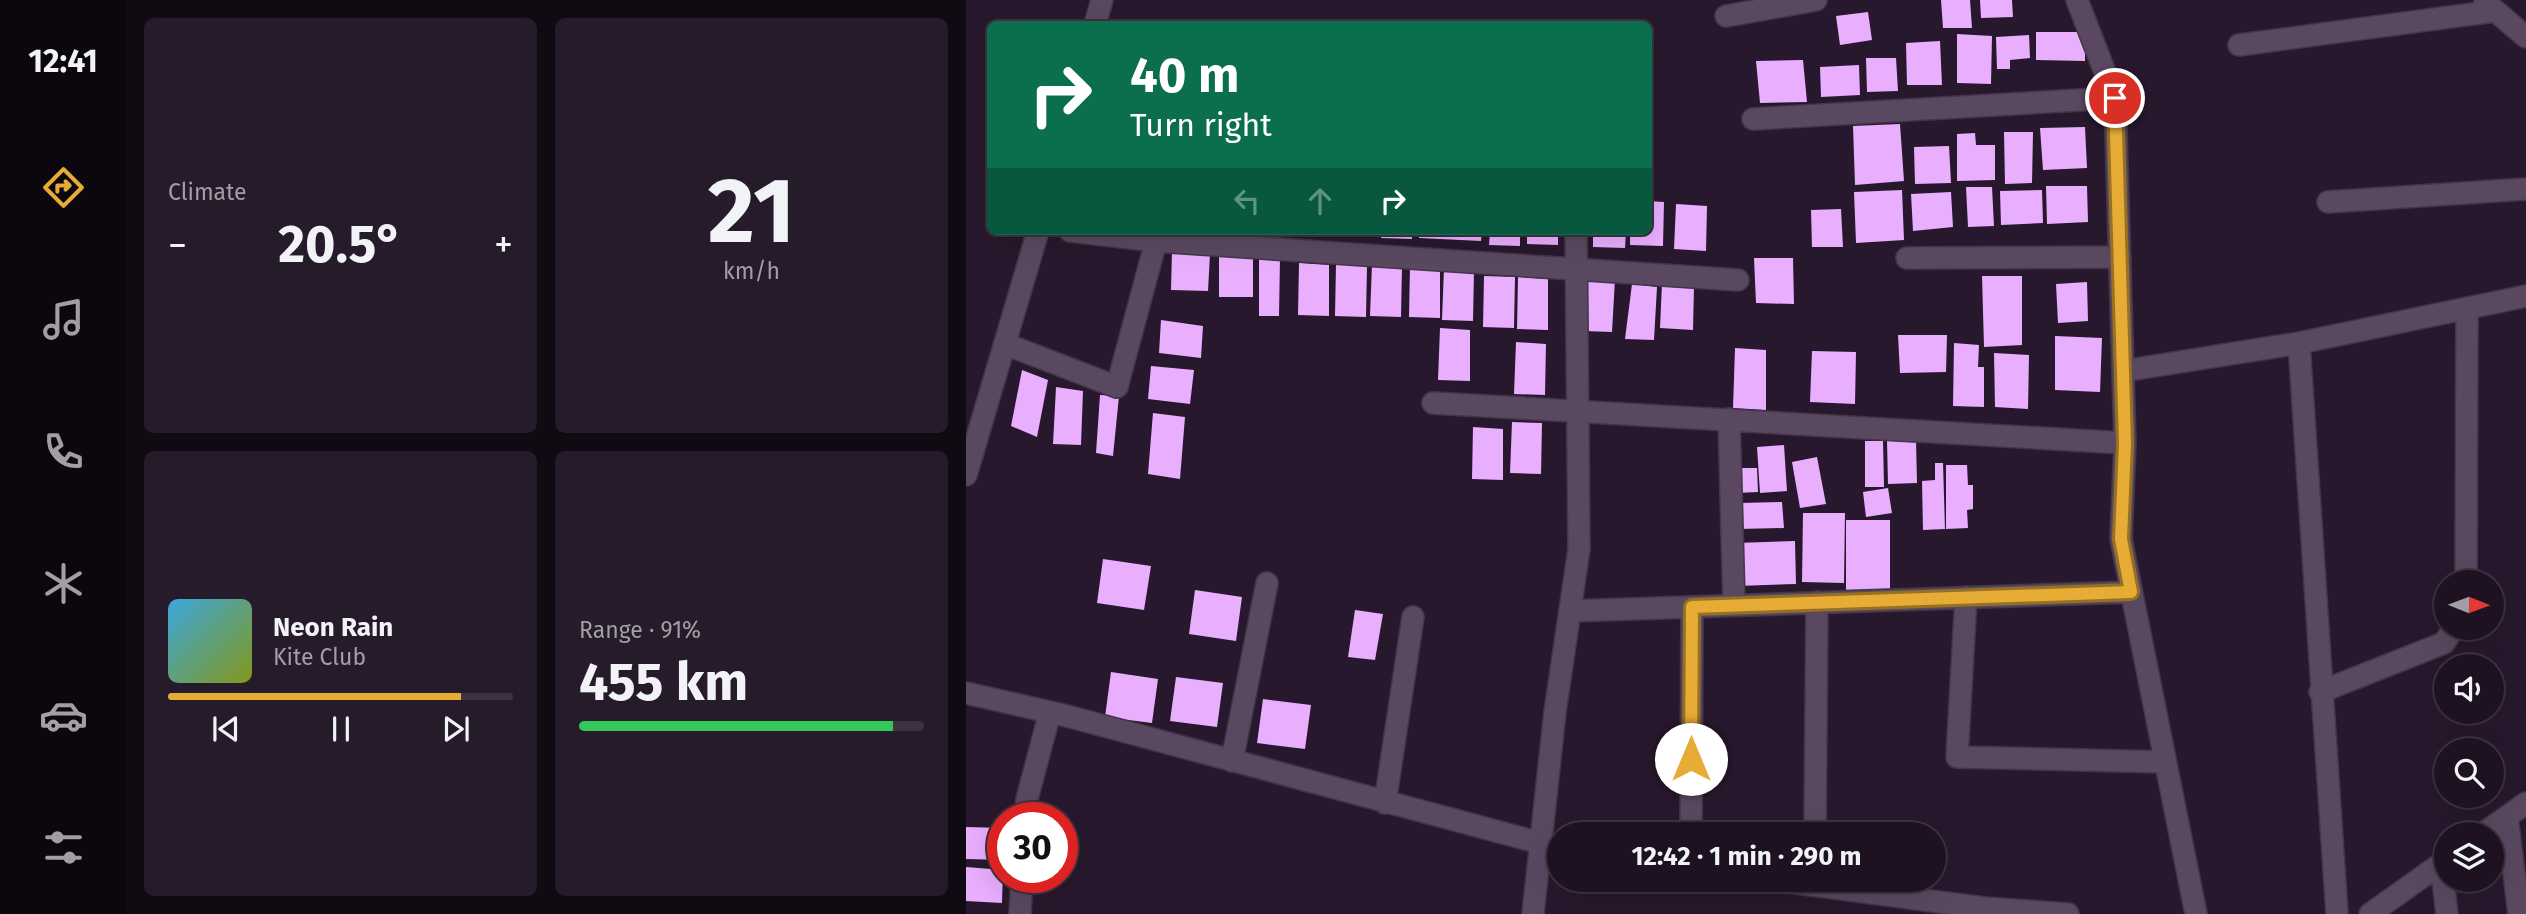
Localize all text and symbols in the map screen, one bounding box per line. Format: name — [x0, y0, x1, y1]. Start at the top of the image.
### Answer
text: 12:41 — [28, 42, 98, 80]
text: 40 m — [1130, 46, 1239, 105]
icon: right — [1015, 49, 1106, 140]
pin — [2085, 68, 2145, 128]
icon: arrive — [2096, 79, 2134, 117]
text: Turn right — [1130, 106, 1272, 144]
text: 21 — [708, 157, 795, 266]
icon: directions — [39, 163, 88, 212]
text: Climate — [168, 178, 247, 206]
icon: left — [1228, 182, 1266, 220]
icon: ahead — [1301, 182, 1339, 220]
icon: right — [1374, 182, 1412, 220]
text: 20.5° — [278, 213, 403, 276]
text: − — [168, 222, 187, 268]
text: + — [494, 222, 513, 268]
text: km/h — [723, 257, 780, 285]
icon: music — [39, 295, 88, 344]
icon: phone — [39, 427, 88, 476]
icon: climate — [39, 559, 88, 608]
north arrow — [2434, 570, 2504, 640]
map controls — [2434, 570, 2504, 892]
text: Neon Rain — [273, 612, 393, 643]
text: Range · 91% — [579, 616, 701, 644]
text: Kite Club — [273, 643, 366, 671]
text: 455 km — [579, 651, 748, 714]
button: sound — [2434, 654, 2504, 724]
icon: car — [39, 691, 88, 740]
icon: previous — [207, 710, 245, 748]
icon: pause — [322, 710, 360, 748]
icon: next — [437, 710, 475, 748]
position arrow — [1654, 722, 1728, 796]
button: search — [2434, 738, 2504, 808]
speed limit sign: 30 — [987, 802, 1078, 893]
button: layers — [2434, 822, 2504, 892]
icon: filters — [39, 823, 88, 872]
text: 12:42 · 1 min · 290 m — [1632, 841, 1861, 872]

